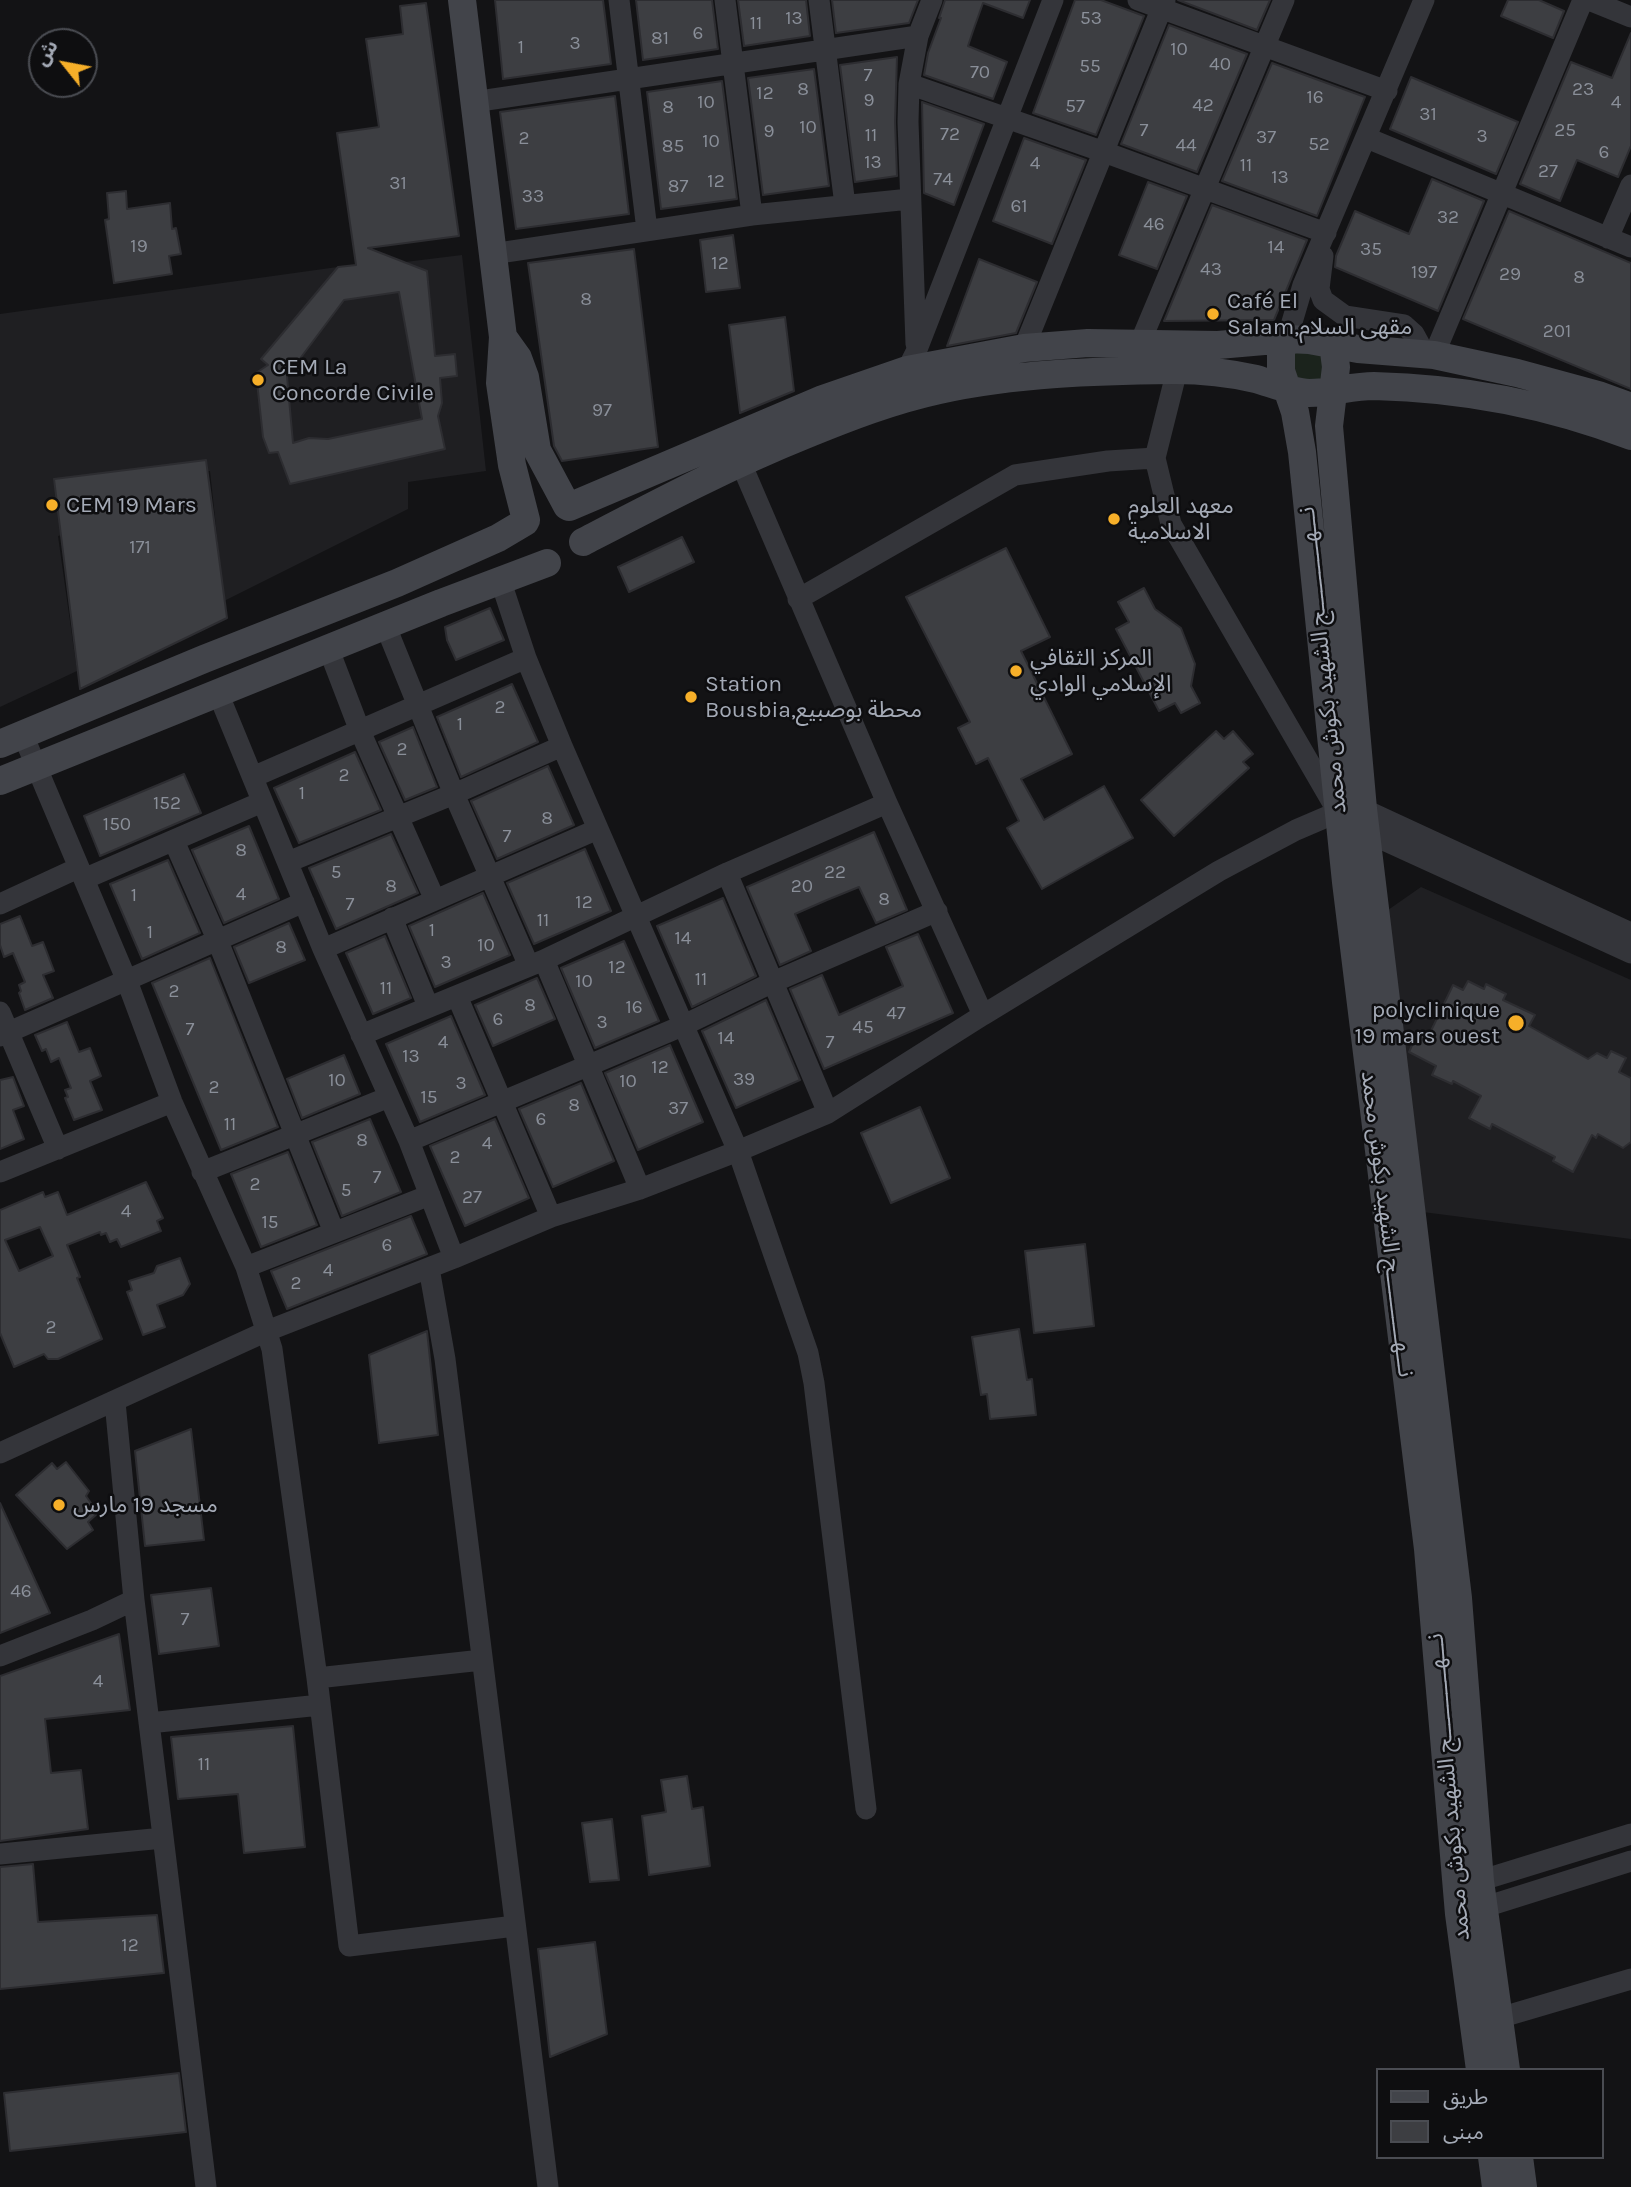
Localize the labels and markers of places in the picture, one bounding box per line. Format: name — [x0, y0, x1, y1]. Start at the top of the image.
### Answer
place label: Café El Salam,مقهى السلام — [1227, 287, 1412, 341]
marker: Café El Salam,مقهى السلام — [1205, 306, 1221, 322]
place label: CEM La Concorde Civile — [272, 353, 434, 407]
marker: CEM La Concorde Civile — [250, 372, 266, 388]
place label: CEM 19 Mars — [66, 491, 197, 519]
place label: معهد العلوم الاسلامية — [1128, 492, 1234, 546]
marker: CEM 19 Mars — [44, 497, 60, 513]
marker: معهد العلوم الاسلامية — [1106, 511, 1122, 527]
place label: المركز الثقافي الإسلامي الوادي — [1030, 644, 1171, 698]
marker: المركز الثقافي الإسلامي الوادي — [1008, 663, 1024, 679]
place label: Station Bousbia,محطة بوصبيع — [705, 670, 922, 724]
marker: Station Bousbia,محطة بوصبيع — [683, 689, 699, 705]
place label: polyclinique 19 mars ouest — [1355, 996, 1500, 1050]
marker: polyclinique 19 mars ouest — [1506, 1013, 1526, 1033]
place label: مسجد 19 مارس — [73, 1491, 218, 1519]
marker: مسجد 19 مارس — [51, 1497, 67, 1513]

